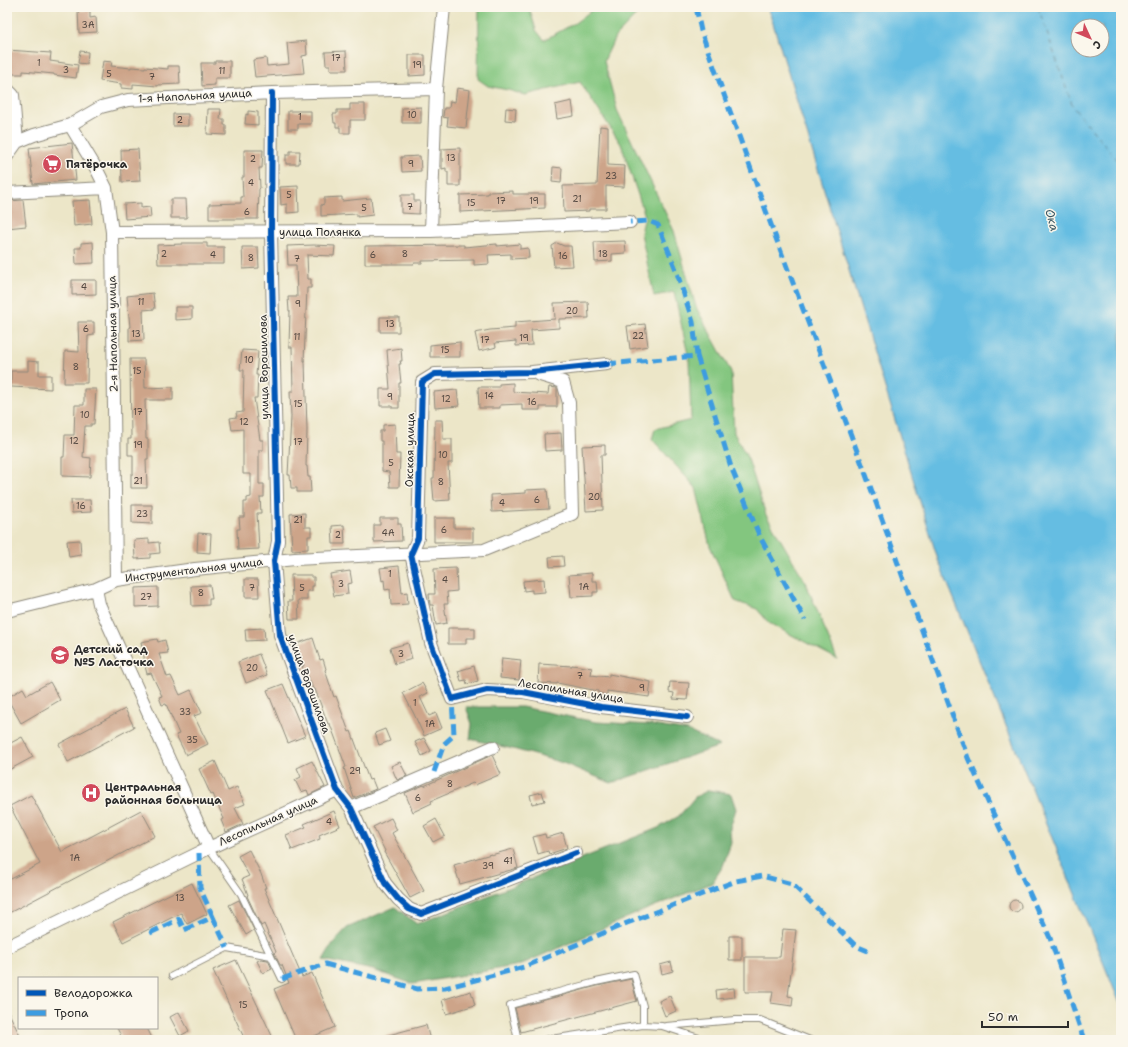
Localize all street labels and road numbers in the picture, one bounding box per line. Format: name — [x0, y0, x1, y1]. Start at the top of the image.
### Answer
street label: 1-я Напольная улица — [138, 86, 252, 106]
street label: улица Полянка — [279, 225, 361, 240]
street label: 2-я Напольная улица — [104, 275, 122, 392]
street label: улица Ворошилова — [256, 314, 272, 420]
street label: Окская улица — [402, 412, 418, 487]
street label: Инструментальная улица — [124, 554, 264, 586]
street label: улица Ворошилова — [284, 632, 334, 736]
street label: Лесопильная улица — [517, 675, 625, 707]
street label: Лесопильная улица — [216, 792, 320, 850]

